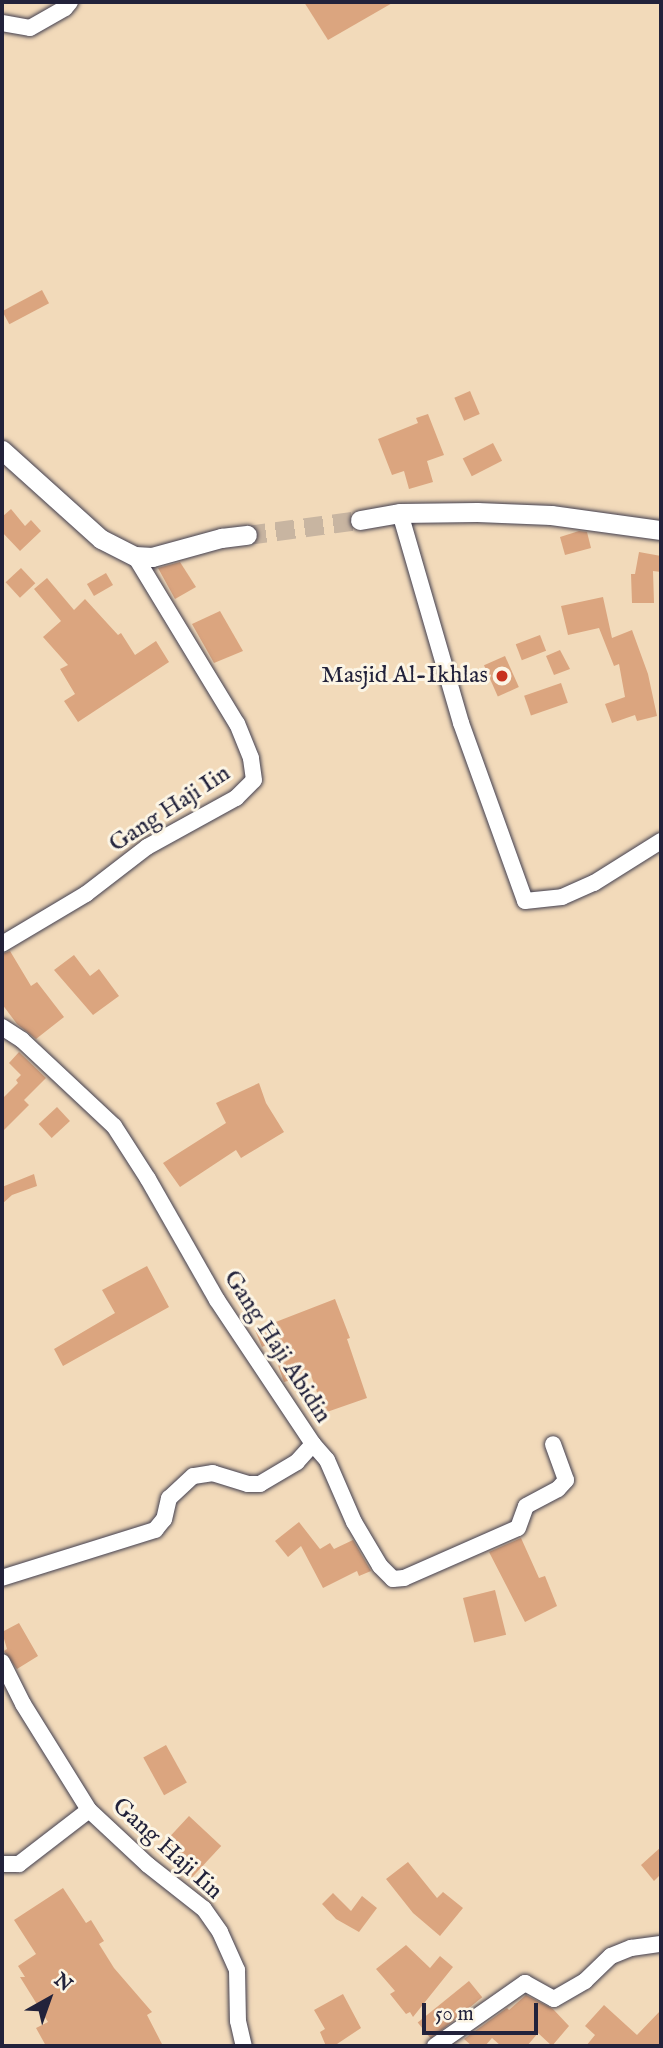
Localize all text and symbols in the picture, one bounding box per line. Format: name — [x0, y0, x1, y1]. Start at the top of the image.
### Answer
place label: Masjid Al-Ikhlas — [321, 662, 488, 690]
marker: Masjid Al-Ikhlas — [494, 668, 510, 684]
street label: Gang Haji Iin — [104, 759, 236, 859]
street label: Gang Haji Abidin — [217, 1265, 337, 1429]
street label: Gang Haji Iin — [106, 1792, 228, 1906]
north arrow — [14, 1964, 84, 2034]
text: N — [48, 1968, 77, 1997]
scale bar — [425, 1988, 540, 2032]
text: 50 m — [435, 2001, 474, 2028]

